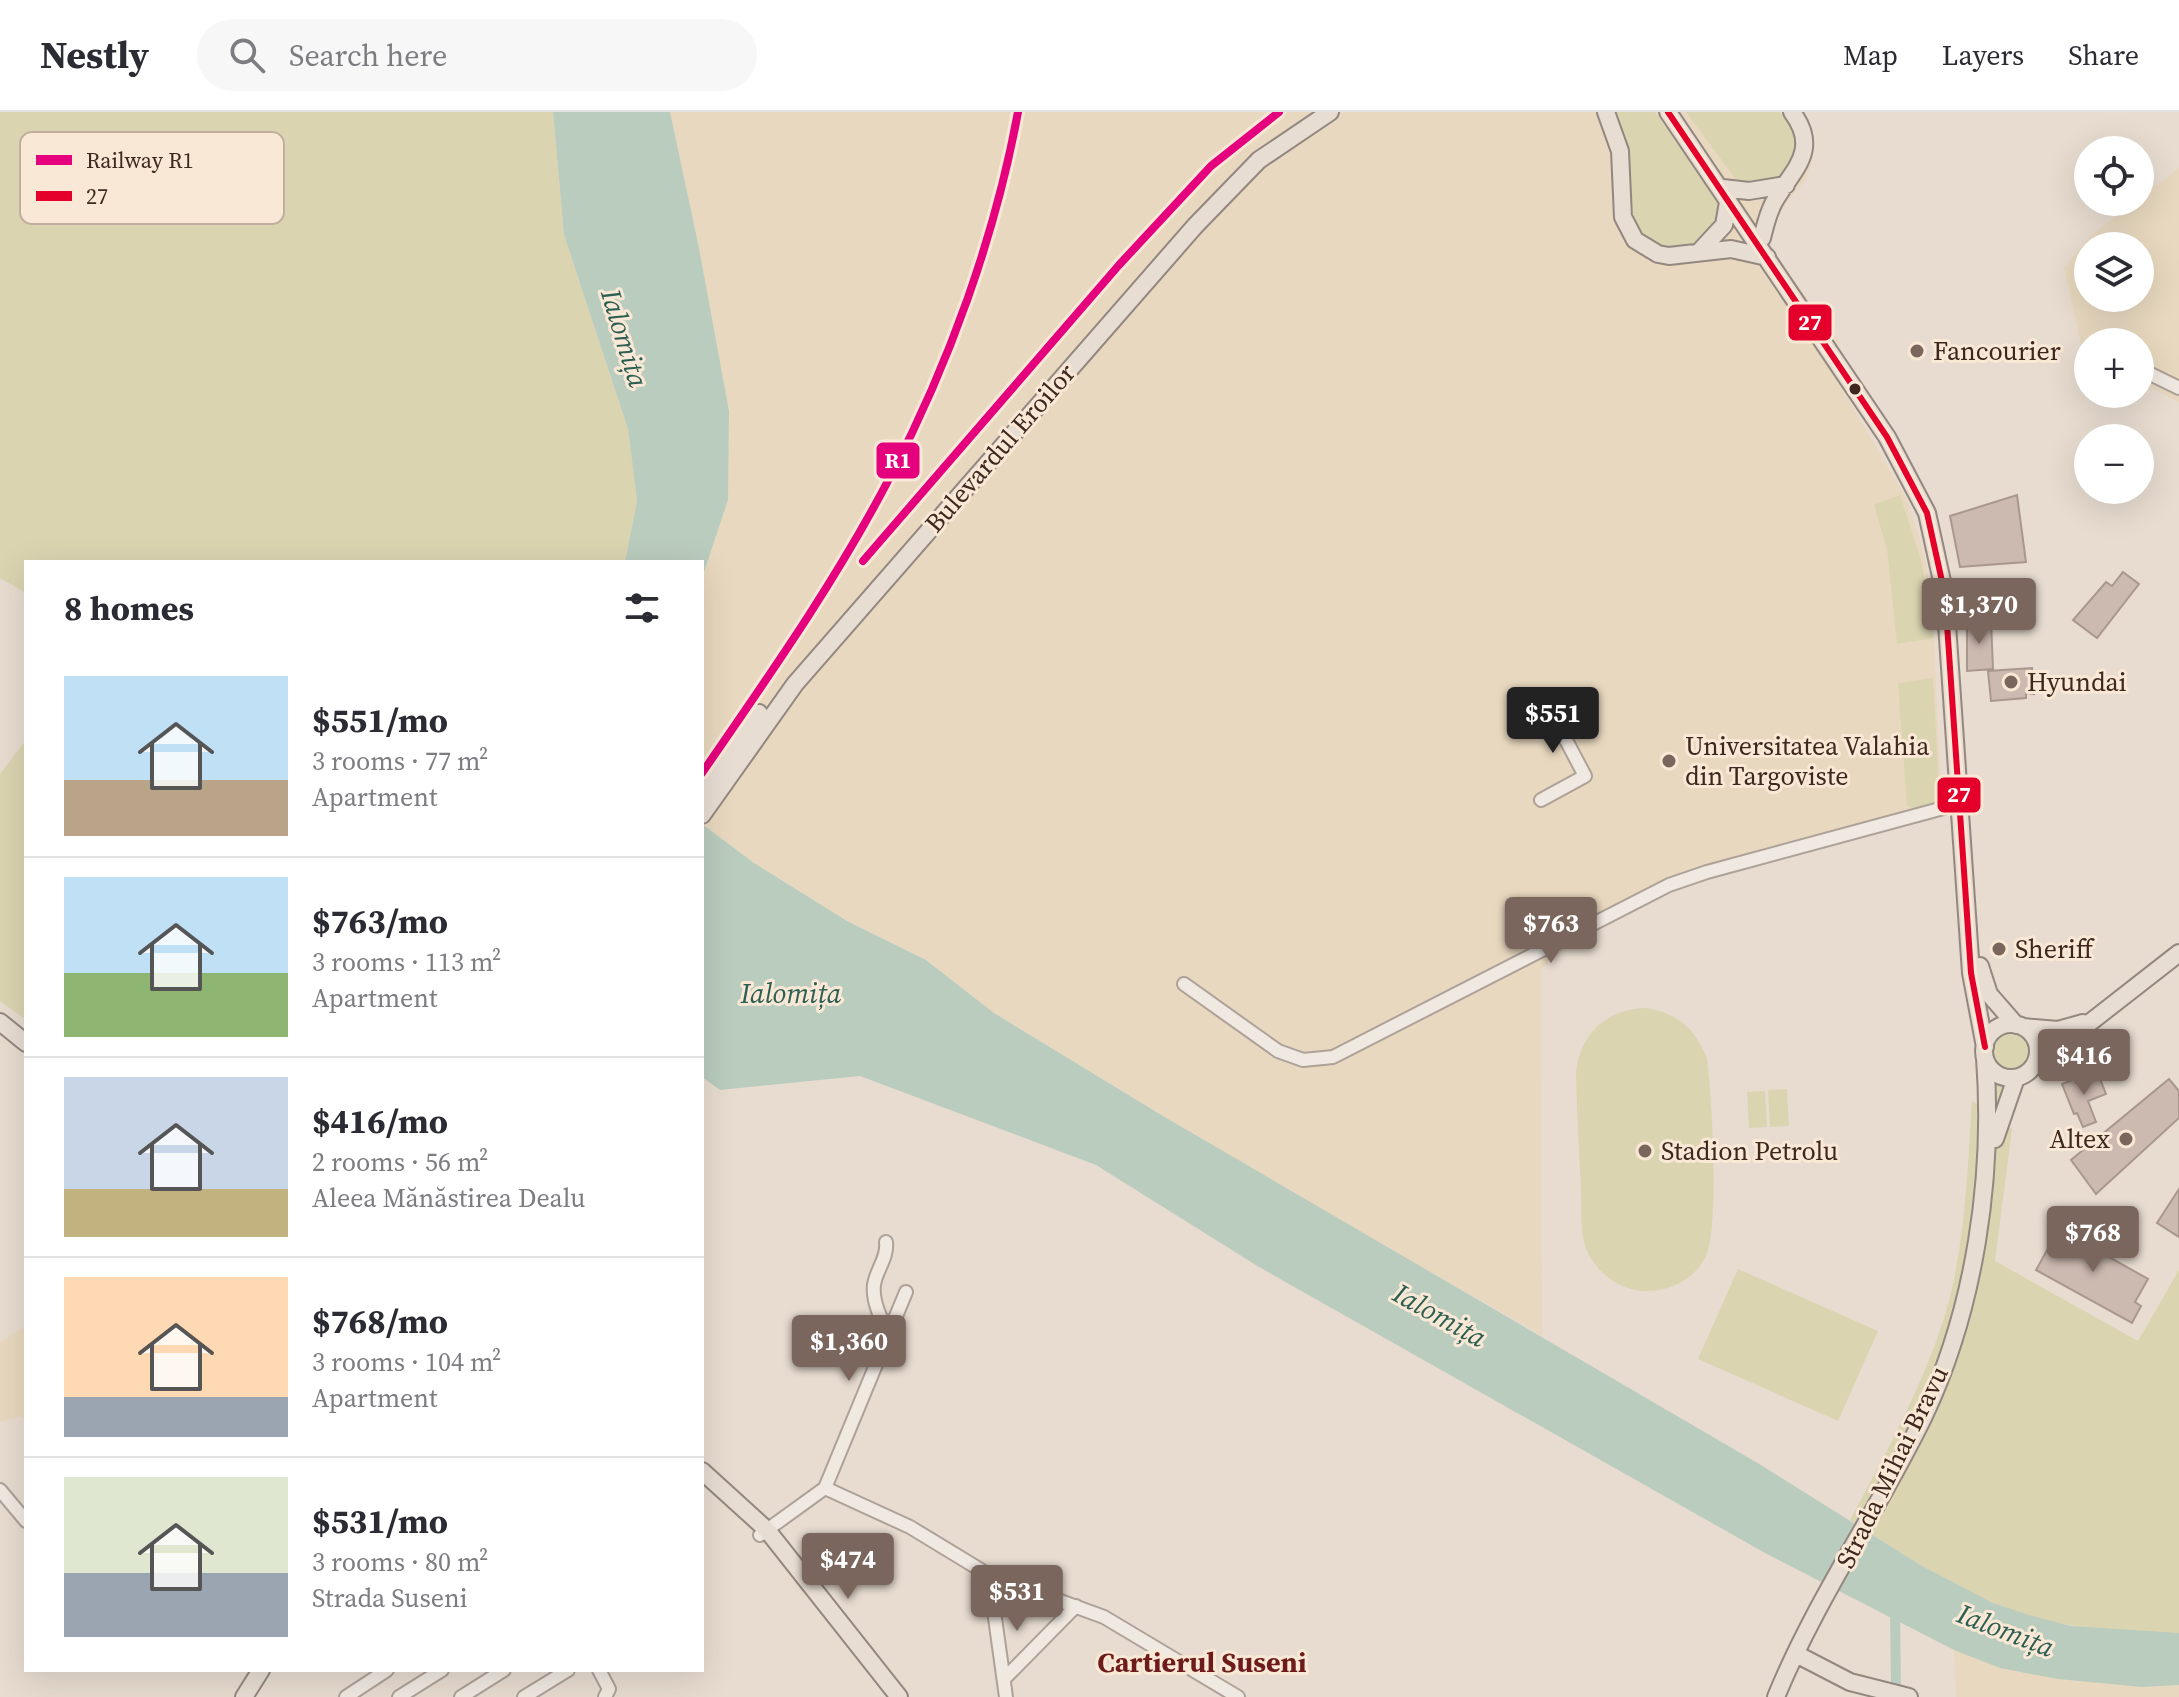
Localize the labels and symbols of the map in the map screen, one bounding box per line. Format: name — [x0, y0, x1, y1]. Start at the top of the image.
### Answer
legend — [20, 132, 284, 224]
text: Railway R1 — [86, 145, 194, 175]
text: 27 — [86, 181, 108, 211]
water label: Ialomița — [592, 283, 658, 392]
line badge: 27 — [1787, 303, 1833, 342]
text: 27 — [1798, 307, 1822, 337]
place label: Fancourier — [1933, 333, 2061, 369]
marker: Fancourier — [1908, 342, 1926, 360]
street label: Bulevardul Eroilor — [916, 356, 1084, 540]
unlabelled marker — [1847, 381, 1863, 397]
line badge: R1 — [875, 441, 921, 480]
text: R1 — [885, 445, 911, 475]
pin: $1,370 — [1914, 578, 2044, 646]
place label: Hyundai — [2027, 664, 2126, 700]
marker: Hyundai — [2002, 673, 2020, 691]
pin: $551 — [1506, 687, 1600, 755]
place label: Universitatea Valahia din Targoviste — [1685, 728, 1930, 794]
marker: Universitatea Valahia din Targoviste — [1660, 752, 1678, 770]
line badge: 27 — [1936, 776, 1982, 814]
text: 27 — [1947, 779, 1971, 809]
pin: $763 — [1504, 897, 1598, 965]
place label: Sheriff — [2015, 931, 2095, 967]
marker: Sheriff — [1990, 940, 2008, 958]
water label: Ialomița — [740, 974, 842, 1012]
pin: $416 — [2037, 1029, 2131, 1097]
place label: Altex — [2050, 1121, 2110, 1157]
marker: Altex — [2117, 1130, 2135, 1148]
place label: Stadion Petrolu — [1661, 1133, 1838, 1169]
marker: Stadion Petrolu — [1636, 1142, 1654, 1160]
pin: $768 — [2046, 1206, 2140, 1274]
water label: Ialomița — [1386, 1273, 1494, 1356]
pin: $1,360 — [784, 1315, 914, 1383]
street label: Strada Mihai Bravu — [1827, 1360, 1957, 1574]
pin: $474 — [801, 1533, 895, 1601]
pin: $531 — [970, 1565, 1064, 1633]
water label: Ialomița — [1951, 1594, 2060, 1666]
district label: Cartierul Suseni — [1097, 1643, 1307, 1681]

